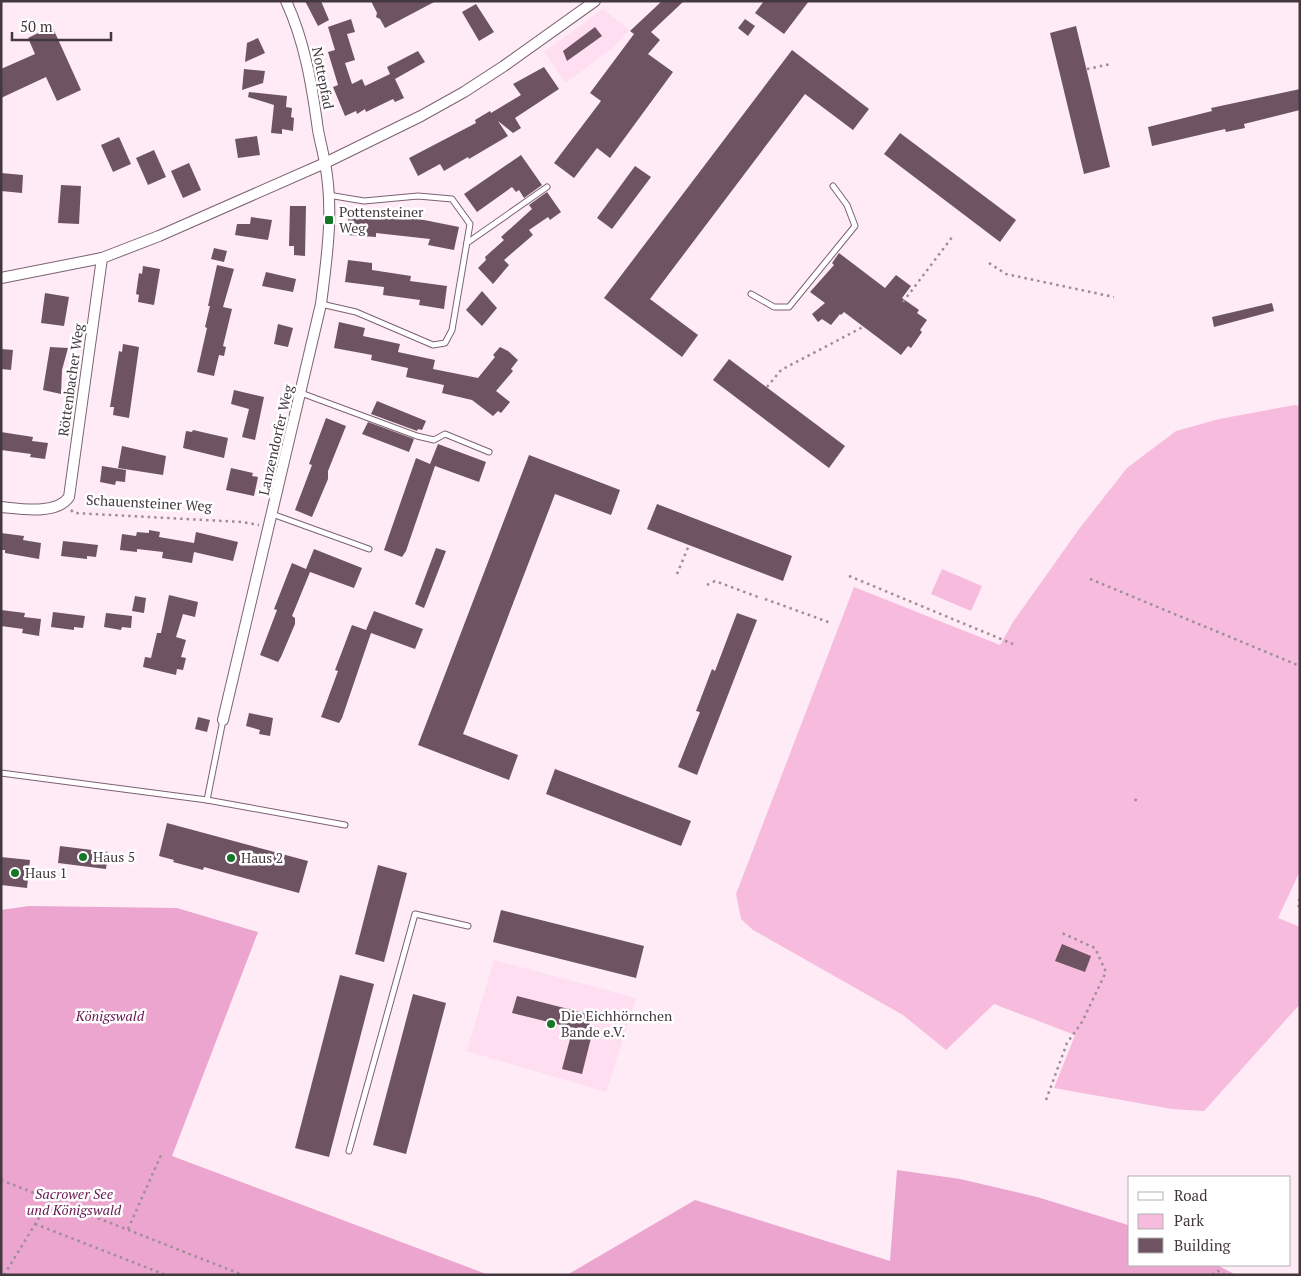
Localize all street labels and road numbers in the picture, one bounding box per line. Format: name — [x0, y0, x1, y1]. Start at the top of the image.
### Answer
street label: Nottepfad — [308, 45, 339, 111]
street label: Röttenbacher Weg — [53, 322, 88, 438]
street label: Lanzendorfer Weg — [254, 382, 298, 497]
street label: Schauensteiner Weg — [86, 490, 213, 515]

